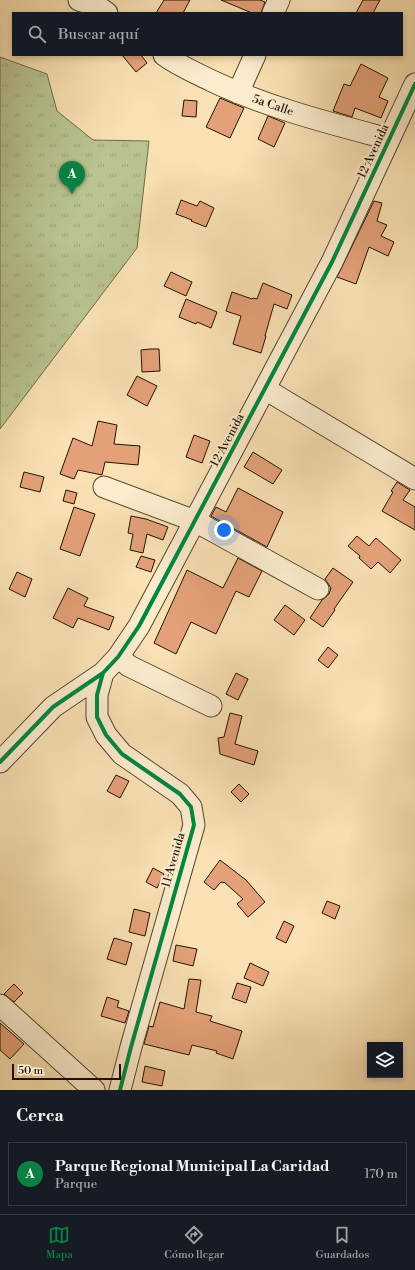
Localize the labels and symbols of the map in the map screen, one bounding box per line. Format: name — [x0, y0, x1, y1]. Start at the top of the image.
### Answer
street label: 5a Calle — [250, 91, 295, 120]
street label: 12 Avenida — [354, 121, 393, 181]
pin: A — [59, 161, 85, 194]
street label: 12 Avenida — [207, 410, 248, 469]
your location — [214, 520, 234, 540]
street label: 11 Avenida — [158, 830, 189, 889]
scale bar — [12, 1062, 121, 1081]

